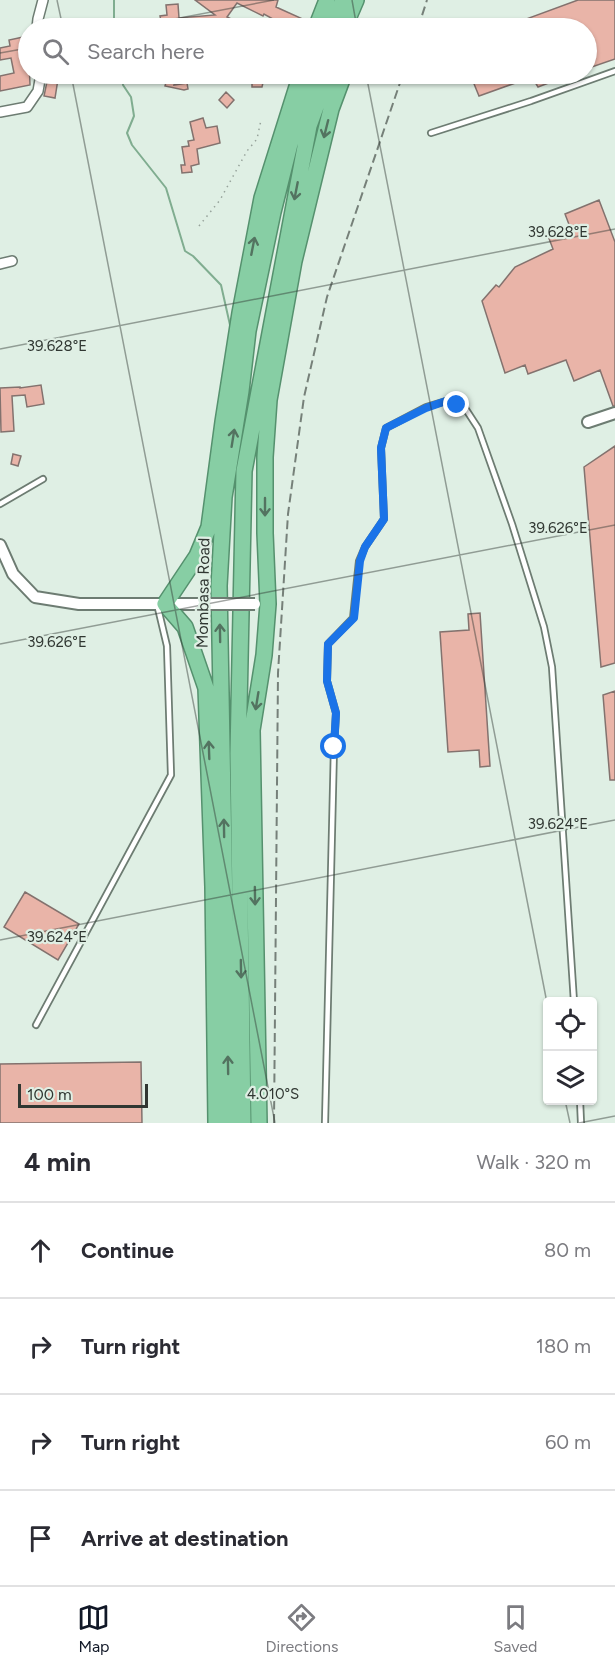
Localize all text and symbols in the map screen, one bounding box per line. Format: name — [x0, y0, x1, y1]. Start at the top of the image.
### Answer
search box — [18, 18, 597, 84]
icon: search — [39, 35, 72, 68]
text: Search here — [87, 38, 205, 65]
one-way arrow — [320, 119, 332, 138]
one-way arrow — [291, 180, 302, 200]
text: 39.628°E — [528, 223, 588, 241]
one-way arrow — [248, 237, 259, 256]
text: 39.628°E — [27, 337, 87, 355]
route end — [443, 391, 469, 417]
one-way arrow — [228, 429, 239, 449]
one-way arrow — [259, 497, 271, 517]
text: 39.626°E — [528, 519, 588, 537]
street label: Mombasa Road — [193, 538, 213, 648]
one-way arrow — [214, 623, 226, 643]
text: 39.626°E — [27, 633, 87, 651]
one-way arrow — [251, 691, 262, 711]
route start — [320, 733, 346, 759]
one-way arrow — [203, 740, 215, 760]
text: 39.624°E — [528, 815, 588, 833]
one-way arrow — [218, 818, 230, 838]
one-way arrow — [249, 885, 261, 905]
text: 39.624°E — [27, 928, 87, 946]
one-way arrow — [235, 958, 246, 978]
map controls — [543, 997, 597, 1105]
button: locate — [543, 997, 597, 1051]
button: layers — [543, 1051, 597, 1105]
one-way arrow — [222, 1055, 234, 1075]
scale bar — [18, 1081, 148, 1108]
text: 100 m — [27, 1085, 72, 1104]
text: 4.010°S — [247, 1085, 299, 1103]
text: 4 min — [24, 1146, 91, 1178]
text: Walk · 320 m — [477, 1150, 591, 1174]
icon: ahead — [24, 1234, 57, 1267]
text: Continue — [81, 1237, 174, 1264]
text: 80 m — [544, 1238, 591, 1262]
icon: right — [24, 1330, 57, 1363]
text: Turn right — [81, 1333, 180, 1360]
text: 180 m — [536, 1334, 591, 1358]
icon: right — [24, 1426, 57, 1459]
text: Turn right — [81, 1429, 180, 1456]
text: 60 m — [545, 1430, 591, 1454]
icon: arrive — [24, 1522, 57, 1555]
text: Arrive at destination — [81, 1525, 289, 1552]
tab: Map — [77, 1601, 110, 1656]
tab: Directions — [265, 1601, 338, 1656]
tab: Saved — [493, 1601, 538, 1656]

